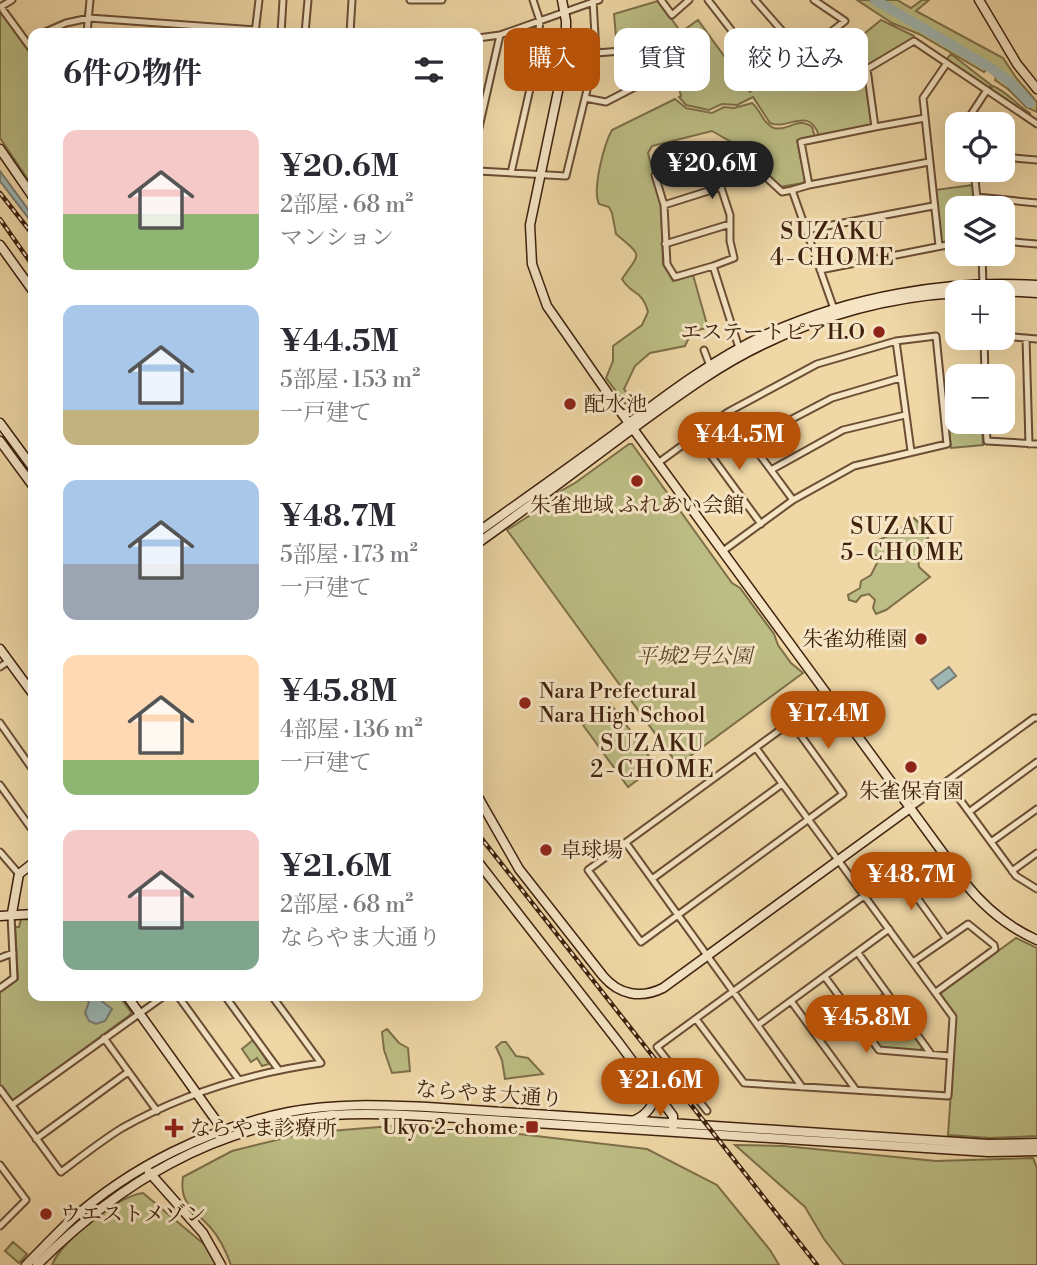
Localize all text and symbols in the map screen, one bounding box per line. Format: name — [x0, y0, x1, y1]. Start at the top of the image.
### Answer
chip: 購入 — [504, 28, 600, 91]
chip: 賃貸 — [614, 28, 710, 91]
chip: 絞り込み — [724, 28, 868, 91]
icon: filters — [410, 51, 448, 89]
text: 6件の物件 — [63, 55, 202, 93]
map controls — [945, 112, 1015, 434]
button: locate — [945, 112, 1015, 182]
pin: ¥20.6M — [655, 142, 769, 201]
text: ¥20.6M — [280, 148, 398, 186]
text: ¥20.6M — [667, 150, 757, 178]
icon: home — [119, 158, 203, 242]
text: 2部屋 · 68 m² — [280, 191, 413, 219]
button: layers — [945, 196, 1015, 266]
district label: SUZAKU 4-CHOME — [770, 218, 896, 272]
text: マンション — [280, 224, 394, 252]
button: + — [945, 280, 1015, 350]
place label: エステートピアH.O — [680, 320, 865, 346]
text: ¥44.5M — [280, 323, 398, 361]
marker: エステートピアH.O — [871, 324, 887, 340]
icon: home — [119, 333, 203, 417]
button: − — [945, 364, 1015, 434]
text: 5部屋 · 153 m² — [280, 366, 420, 394]
place label: 配水池 — [584, 392, 647, 418]
marker: 配水池 — [562, 396, 578, 412]
text: 一戸建て — [280, 399, 372, 427]
pin: ¥44.5M — [682, 412, 796, 472]
text: ¥44.5M — [694, 421, 784, 449]
marker: 朱雀地域 ふれあい会館 — [629, 473, 645, 489]
place label: 朱雀地域 ふれあい会館 — [530, 493, 744, 519]
text: ¥48.7M — [280, 498, 396, 536]
icon: home — [119, 508, 203, 592]
district label: SUZAKU 5-CHOME — [841, 513, 965, 567]
text: 5部屋 · 173 m² — [280, 541, 418, 569]
text: 一戸建て — [280, 574, 372, 602]
place label: 朱雀幼稚園 — [802, 627, 907, 653]
marker: 朱雀幼稚園 — [913, 631, 929, 647]
park label: 平城2号公園 — [636, 644, 755, 670]
text: ¥45.8M — [280, 673, 397, 711]
place label: Nara Prefectural Nara High School — [539, 679, 705, 729]
icon: home — [119, 683, 203, 767]
pin: ¥17.4M — [771, 692, 885, 751]
marker: Nara Prefectural Nara High School — [517, 695, 533, 711]
text: ¥17.4M — [787, 700, 869, 728]
text: 4部屋 · 136 m² — [280, 716, 422, 744]
district label: SUZAKU 2-CHOME — [590, 730, 716, 784]
text: 一戸建て — [280, 749, 372, 777]
marker: 朱雀保育園 — [903, 759, 919, 775]
place label: 朱雀保育園 — [859, 779, 964, 805]
place label: 卓球場 — [560, 838, 623, 864]
marker: 卓球場 — [538, 842, 554, 858]
text: ¥21.6M — [280, 848, 392, 886]
pin: ¥48.7M — [854, 852, 968, 912]
icon: home — [119, 858, 203, 942]
text: ¥48.7M — [867, 861, 955, 889]
text: 2部屋 · 68 m² — [280, 891, 413, 919]
text: ならやま大通り — [280, 924, 441, 952]
pin: ¥45.8M — [809, 996, 923, 1055]
text: ¥45.8M — [821, 1004, 911, 1032]
pin: ¥21.6M — [603, 1058, 717, 1118]
text: ¥21.6M — [617, 1067, 703, 1095]
street label: ならやま大通り — [415, 1077, 563, 1113]
place label: Ukyo 2-chome — [382, 1115, 518, 1141]
place label: ならやま診療所 — [190, 1116, 337, 1142]
marker: ならやま診療所 — [164, 1118, 184, 1138]
marker: Ukyo 2-chome — [524, 1119, 540, 1135]
place label: ウエストメゾン — [60, 1202, 206, 1228]
marker: ウエストメゾン — [38, 1206, 54, 1222]

